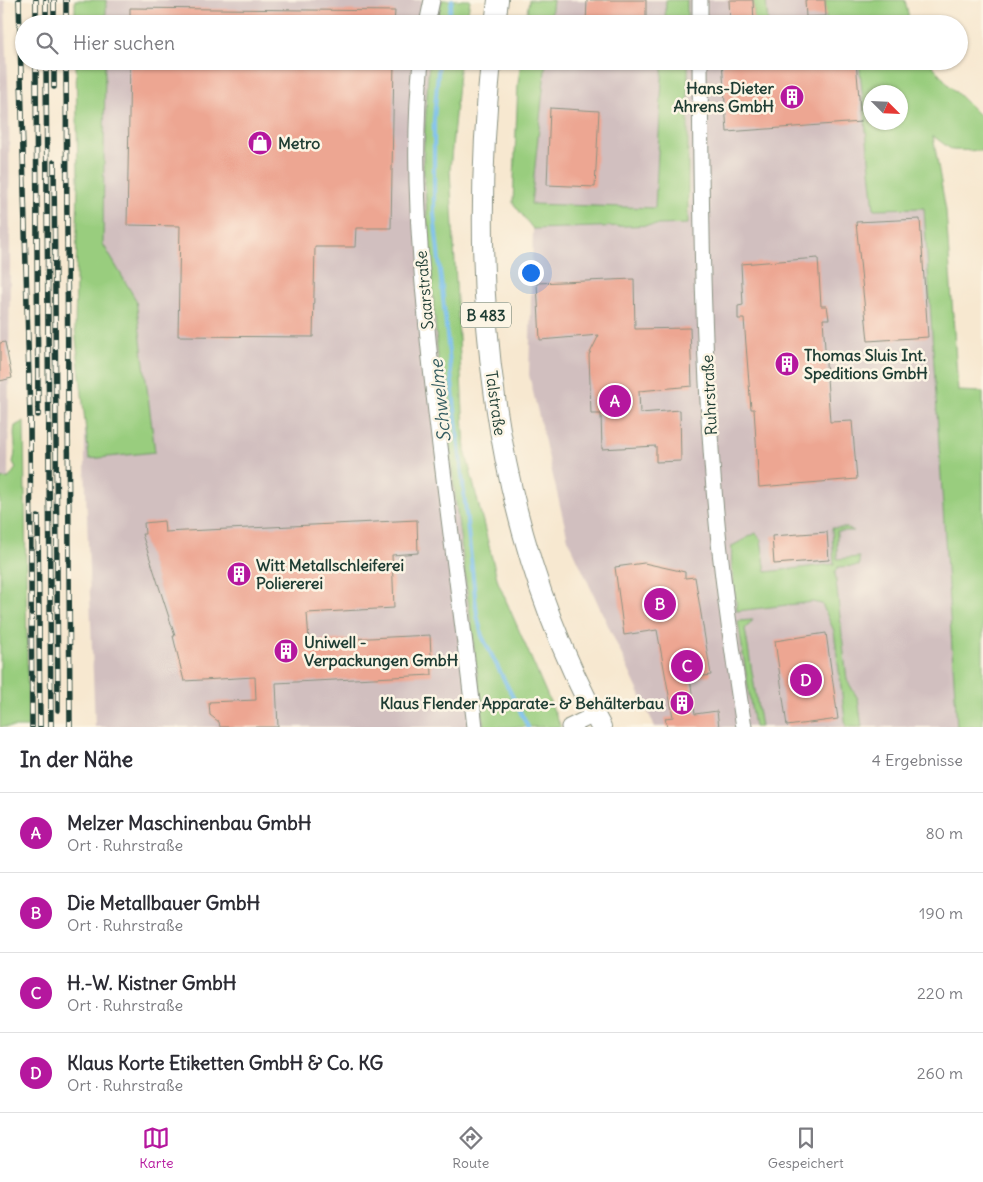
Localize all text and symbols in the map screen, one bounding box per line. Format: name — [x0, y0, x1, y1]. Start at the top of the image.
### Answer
search box — [15, 15, 968, 70]
icon: search — [33, 29, 61, 57]
text: Hier suchen — [73, 31, 175, 55]
place label: Hans-Dieter Ahrens GmbH — [674, 78, 775, 116]
building icon: Hans-Dieter Ahrens GmbH — [779, 84, 805, 110]
north arrow — [863, 85, 908, 130]
shop icon: Metro — [247, 130, 273, 156]
place label: Metro — [278, 133, 320, 153]
street label: Saarstraße — [411, 250, 437, 330]
your location — [518, 260, 544, 286]
road number: B 483 — [461, 302, 511, 328]
place label: Thomas Sluis Int. Speditions GmbH — [804, 345, 928, 384]
building icon: Thomas Sluis Int. Speditions GmbH — [774, 351, 800, 377]
street label: Ruhrstraße — [697, 354, 721, 436]
water label: Schwelme — [424, 357, 456, 443]
street label: Talstraße — [482, 369, 510, 437]
pin: A — [599, 382, 631, 420]
place label: Witt Metallschleiferei Poliererei — [256, 555, 404, 593]
building icon: Witt Metallschleiferei Poliererei — [226, 561, 252, 587]
pin: B — [644, 585, 676, 623]
place label: Uniwell - Verpackungen GmbH — [304, 632, 459, 671]
building icon: Uniwell - Verpackungen GmbH — [273, 638, 299, 664]
pin: C — [671, 647, 703, 685]
pin: D — [790, 661, 822, 699]
building icon: Klaus Flender Apparate- & Behälterbau — [669, 690, 695, 716]
place label: Klaus Flender Apparate- & Behälterbau — [380, 693, 665, 714]
text: In der Nähe — [20, 746, 133, 773]
text: 4 Ergebnisse — [872, 750, 963, 770]
text: Melzer Maschinenbau GmbH — [67, 811, 311, 835]
text: A — [31, 823, 41, 843]
text: 80 m — [925, 823, 963, 843]
text: Ort · Ruhrstraße — [67, 835, 183, 855]
text: Die Metallbauer GmbH — [67, 891, 260, 915]
text: B — [31, 903, 41, 923]
text: 190 m — [919, 903, 963, 923]
text: Ort · Ruhrstraße — [67, 915, 183, 935]
text: H.-W. Kistner GmbH — [67, 971, 236, 995]
text: C — [31, 983, 41, 1003]
text: 220 m — [917, 983, 963, 1003]
text: Ort · Ruhrstraße — [67, 995, 183, 1015]
text: Klaus Korte Etiketten GmbH & Co. KG — [67, 1051, 383, 1075]
text: D — [30, 1063, 42, 1083]
text: 260 m — [917, 1063, 963, 1083]
text: Ort · Ruhrstraße — [67, 1075, 183, 1095]
tab: Karte — [139, 1124, 174, 1172]
tab: Route — [452, 1124, 489, 1172]
tab: Gespeichert — [768, 1124, 844, 1172]

